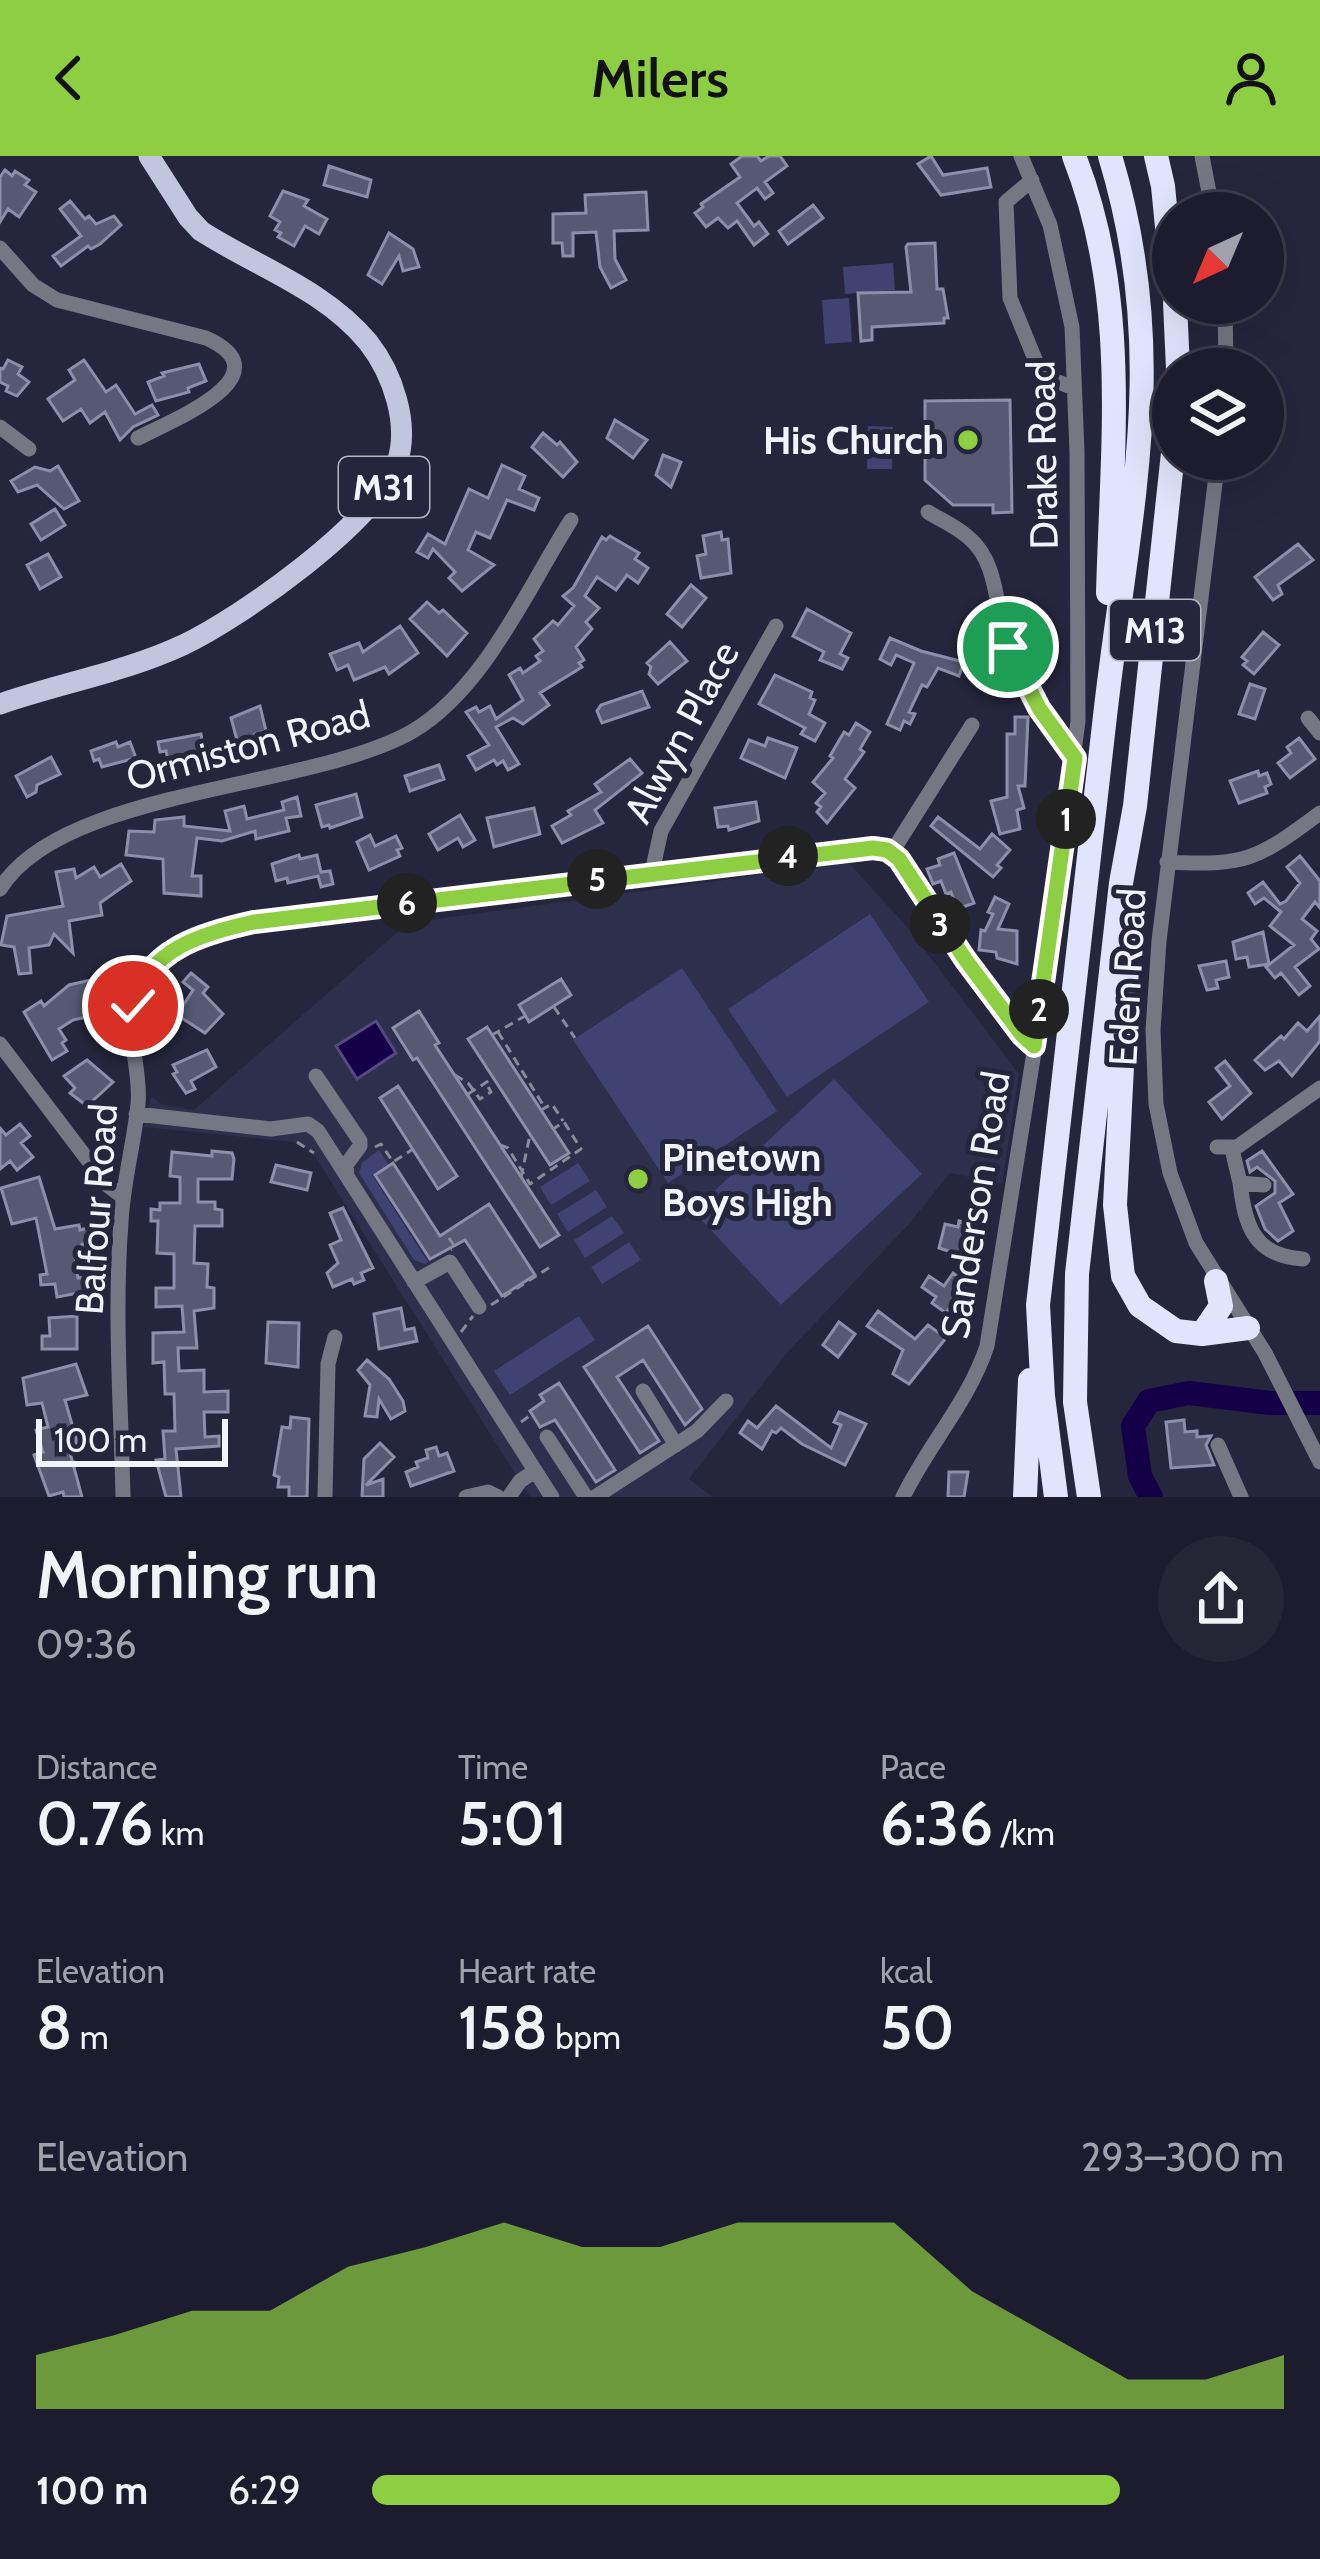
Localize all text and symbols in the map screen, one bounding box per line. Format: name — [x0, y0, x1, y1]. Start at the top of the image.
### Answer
icon: back — [36, 45, 102, 111]
text: Milers — [591, 45, 729, 111]
icon: person — [1218, 45, 1284, 111]
north arrow — [1152, 192, 1284, 324]
map controls — [1152, 192, 1284, 480]
button: layers — [1152, 348, 1284, 480]
street label: Drake Road — [1016, 360, 1068, 550]
place label: His Church — [763, 416, 944, 464]
marker: His Church — [955, 427, 981, 453]
road number: M31 — [339, 457, 429, 517]
pin — [957, 596, 1059, 698]
road number: M13 — [1110, 600, 1200, 660]
icon: arrive — [975, 614, 1041, 680]
street label: Alwyn Place — [613, 633, 749, 831]
street label: Ormiston Road — [121, 689, 375, 801]
pin: 1 — [1036, 789, 1096, 849]
text: 1 — [1060, 799, 1072, 839]
pin: 4 — [758, 826, 818, 886]
text: 4 — [778, 836, 798, 876]
pin: 5 — [567, 849, 627, 909]
text: 5 — [588, 859, 606, 899]
pin: 6 — [377, 873, 437, 933]
text: 6 — [398, 883, 416, 923]
street label: Eden Road — [1098, 887, 1156, 1067]
pin: 3 — [910, 894, 970, 954]
text: 3 — [931, 904, 949, 944]
pin — [82, 955, 184, 1057]
icon: check — [100, 973, 166, 1039]
pin: 2 — [1009, 979, 1069, 1039]
text: 2 — [1030, 989, 1048, 1029]
street label: Sanderson Road — [930, 1068, 1020, 1342]
street label: Balfour Road — [65, 1102, 127, 1316]
place label: Pinetown Boys High — [662, 1133, 833, 1226]
marker: Pinetown Boys High — [625, 1166, 651, 1192]
scale bar — [36, 1413, 228, 1466]
text: 100 m — [54, 1420, 147, 1460]
text: Morning run — [36, 1534, 378, 1615]
button: share — [1158, 1536, 1284, 1662]
text: 09:36 — [36, 1620, 137, 1668]
text: Distance — [36, 1747, 157, 1787]
text: Time — [458, 1747, 528, 1787]
text: Pace — [880, 1747, 946, 1787]
text: 0.76 — [36, 1787, 153, 1860]
text: 5:01 — [458, 1787, 567, 1860]
text: 6:36 — [880, 1787, 993, 1860]
text: km — [153, 1813, 204, 1853]
text: /km — [993, 1813, 1055, 1853]
text: Elevation — [36, 1951, 165, 1991]
text: Heart rate — [458, 1951, 596, 1991]
text: kcal — [880, 1951, 933, 1991]
text: 8 — [36, 1991, 72, 2064]
text: 158 — [458, 1991, 548, 2064]
text: 50 — [880, 1991, 955, 2064]
text: m — [72, 2017, 109, 2057]
text: bpm — [548, 2017, 621, 2057]
text: Elevation — [36, 2133, 188, 2181]
text: 293–300 m — [1081, 2133, 1284, 2181]
text: 100 m — [36, 2466, 148, 2514]
text: 6:29 — [228, 2466, 301, 2514]

